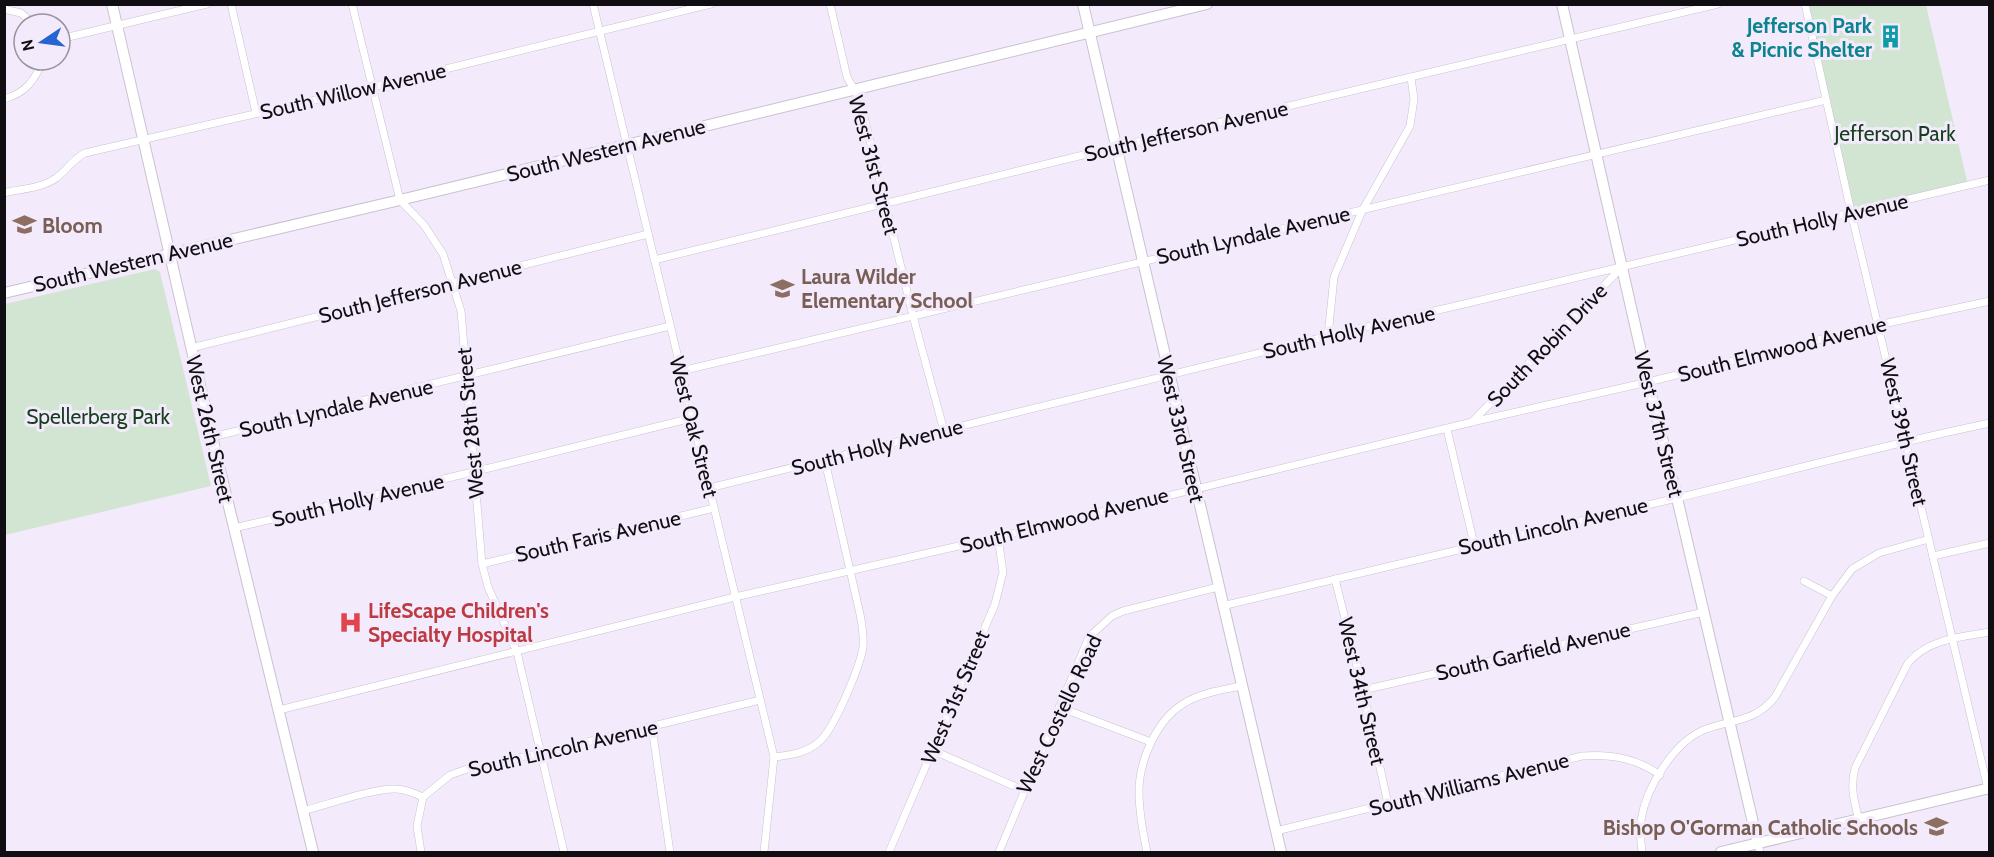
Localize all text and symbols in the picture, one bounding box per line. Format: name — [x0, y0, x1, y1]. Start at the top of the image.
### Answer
north arrow — [12, 12, 72, 72]
place label: Jefferson Park & Picnic Shelter — [1731, 13, 1873, 62]
building icon: Jefferson Park & Picnic Shelter — [1877, 24, 1903, 50]
text: N — [17, 38, 38, 53]
street label: South Willow Avenue — [258, 57, 449, 125]
street label: West 31st Street — [843, 93, 905, 237]
street label: South Jefferson Avenue — [1082, 95, 1290, 167]
street label: South Western Avenue — [504, 113, 708, 187]
park label: Jefferson Park — [1833, 121, 1956, 146]
street label: South Holly Avenue — [1734, 188, 1911, 252]
street label: South Lyndale Avenue — [1154, 201, 1352, 269]
school or university icon: Bloom — [11, 212, 37, 238]
place label: Bloom — [42, 213, 103, 238]
street label: South Western Avenue — [31, 227, 235, 297]
street label: South Jefferson Avenue — [316, 254, 524, 328]
place label: Laura Wilder Elementary School — [801, 264, 974, 313]
school or university icon: Laura Wilder Elementary School — [770, 275, 796, 301]
street label: South Robin Drive — [1482, 278, 1612, 412]
street label: South Holly Avenue — [1261, 300, 1438, 364]
street label: South Elmwood Avenue — [1675, 311, 1889, 387]
street label: West 28th Street — [451, 347, 489, 499]
street label: West 37th Street — [1629, 349, 1689, 499]
street label: West 26th Street — [181, 353, 239, 505]
street label: West 33rd Street — [1152, 353, 1210, 505]
street label: West Oak Street — [664, 354, 724, 500]
street label: West 39th Street — [1875, 356, 1933, 508]
street label: South Lyndale Avenue — [237, 374, 435, 442]
park label: Spellerberg Park — [26, 404, 170, 429]
street label: South Holly Avenue — [789, 414, 966, 480]
street label: South Holly Avenue — [270, 468, 447, 532]
street label: South Elmwood Avenue — [957, 482, 1171, 558]
street label: South Lincoln Avenue — [1456, 492, 1650, 560]
street label: South Faris Avenue — [513, 505, 683, 567]
place label: LifeScape Children's Specialty Hospital — [368, 598, 549, 647]
hospital icon: LifeScape Children's Specialty Hospital — [337, 609, 363, 635]
street label: West 34th Street — [1333, 615, 1391, 767]
street label: South Garfield Avenue — [1433, 616, 1633, 686]
street label: West 31st Street — [916, 626, 994, 768]
street label: West Costello Road — [1011, 631, 1107, 797]
street label: South Lincoln Avenue — [466, 714, 660, 782]
street label: South Williams Avenue — [1366, 747, 1572, 821]
school or university icon: Bishop O'Gorman Catholic Schools — [1923, 814, 1949, 840]
place label: Bishop O'Gorman Catholic Schools — [1603, 815, 1918, 840]

